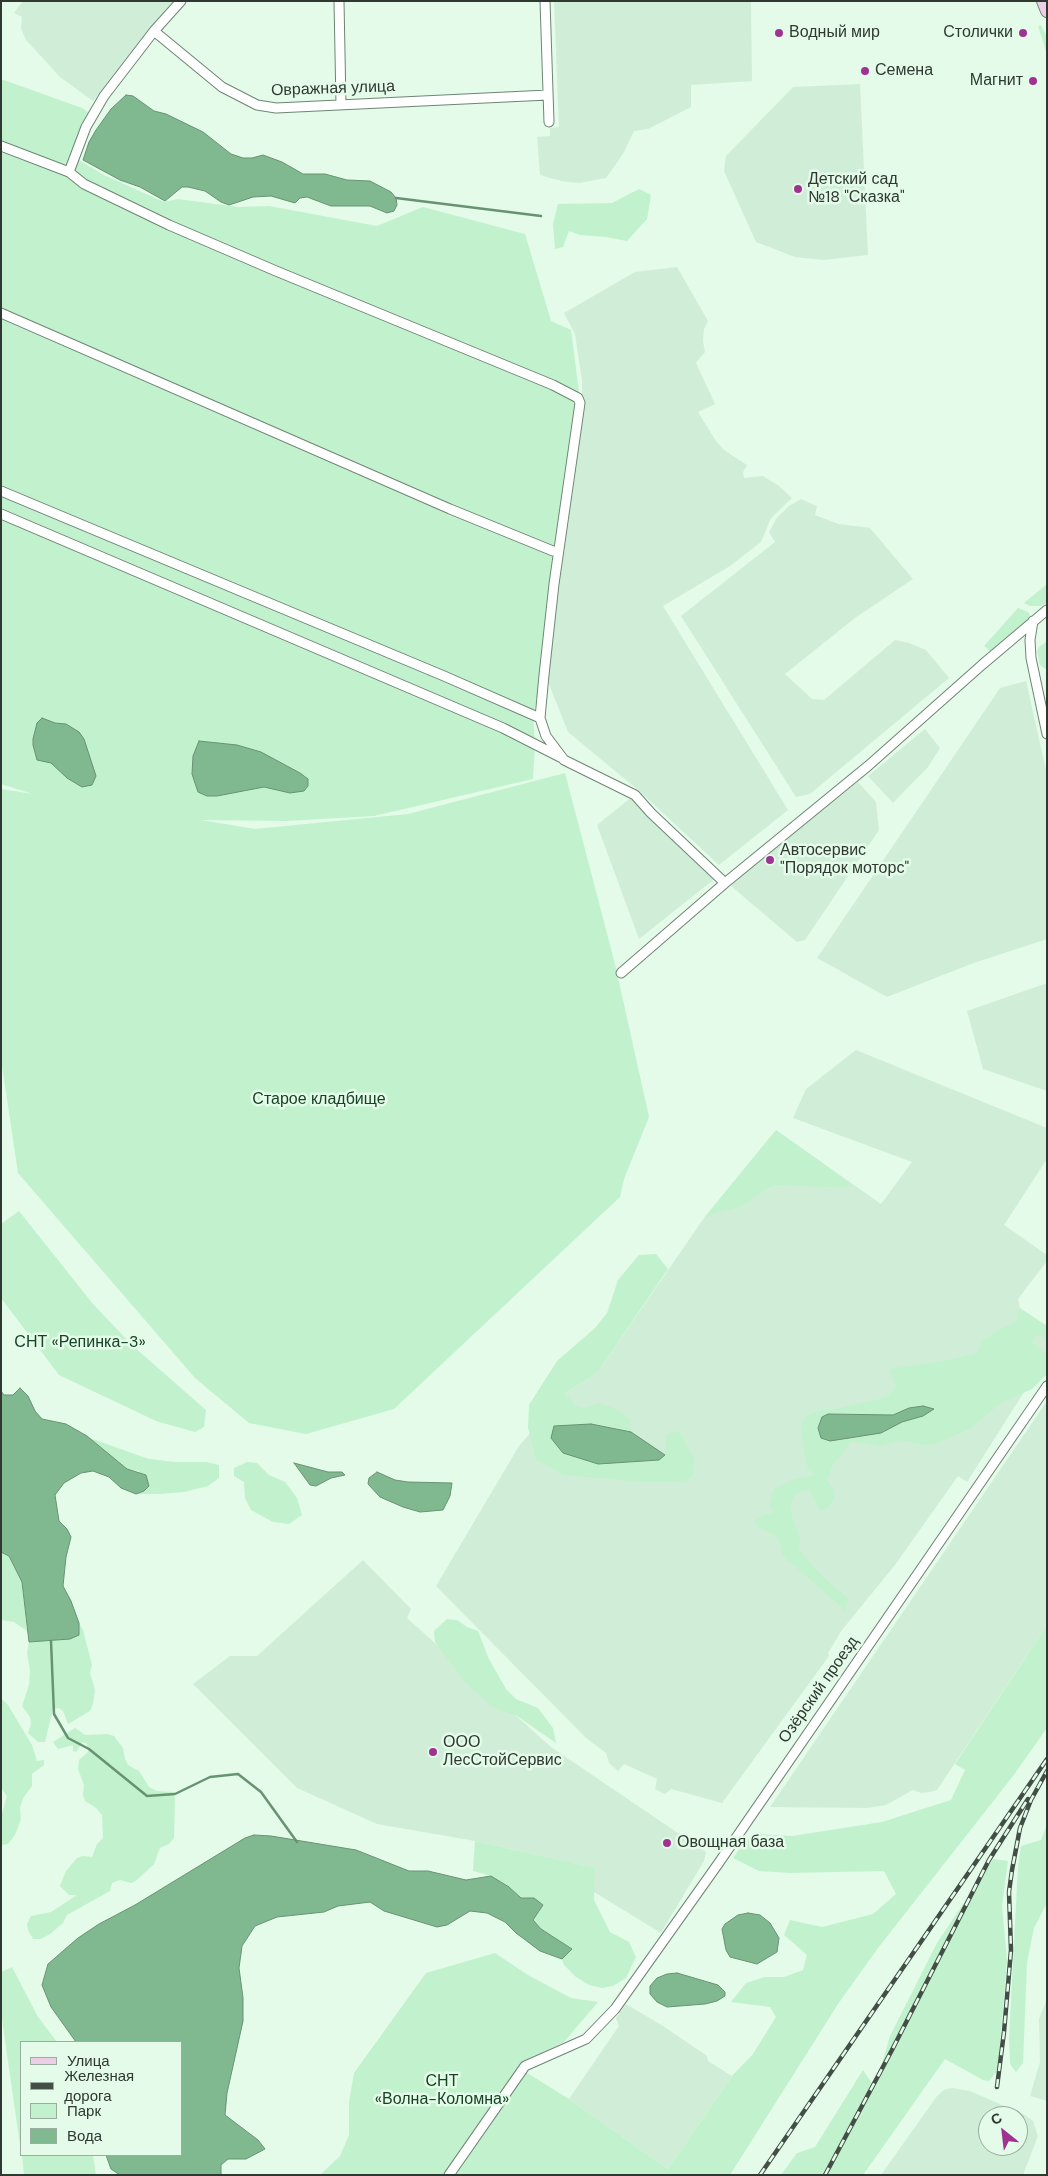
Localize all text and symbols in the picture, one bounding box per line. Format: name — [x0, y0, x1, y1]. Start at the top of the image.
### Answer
place label: Водный мир — [789, 23, 880, 43]
place label: Столички — [943, 23, 1013, 43]
marker: Водный мир — [773, 27, 785, 39]
marker: Столички — [1017, 27, 1029, 39]
place label: Семена — [875, 61, 933, 81]
marker: Семена — [859, 65, 871, 77]
place label: Магнит — [970, 71, 1023, 91]
marker: Магнит — [1027, 75, 1039, 87]
street label: Овражная улица — [271, 77, 395, 101]
place label: Детский сад №18 "Сказка" — [808, 170, 905, 208]
marker: Детский сад №18 "Сказка" — [792, 183, 804, 195]
place label: Автосервис "Порядок моторс" — [780, 841, 909, 879]
marker: Автосервис "Порядок моторс" — [764, 854, 776, 866]
park label: Старое кладбище — [252, 1090, 386, 1110]
park label: СНТ «Репинка-3» — [14, 1333, 146, 1353]
street label: Озёрский проезд — [775, 1633, 863, 1747]
place label: ООО ЛесСтойСервис — [443, 1733, 562, 1771]
marker: ООО ЛесСтойСервис — [427, 1746, 439, 1758]
place label: Овощная база — [677, 1833, 784, 1853]
marker: Овощная база — [661, 1837, 673, 1849]
legend — [20, 2041, 182, 2156]
text: Улица — [67, 2051, 110, 2071]
text: Железная дорога — [64, 2066, 134, 2106]
park label: СНТ «Волна-Коломна» — [375, 2072, 509, 2110]
text: Парк — [67, 2101, 101, 2121]
north arrow — [978, 2106, 1028, 2156]
text: С — [987, 2108, 1005, 2129]
text: Вода — [67, 2126, 102, 2146]

